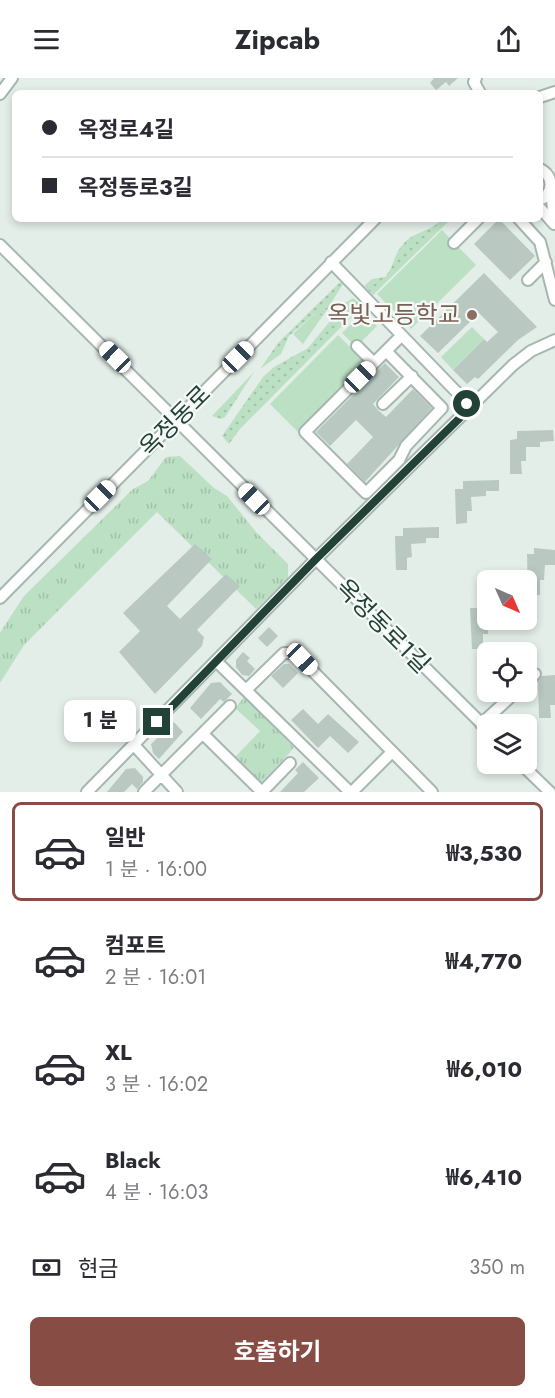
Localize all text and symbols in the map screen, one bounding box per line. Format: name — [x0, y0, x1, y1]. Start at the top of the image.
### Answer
text: Zipcab — [235, 20, 320, 59]
icon: menu — [30, 23, 63, 56]
icon: share — [492, 23, 525, 56]
text: 옥정로4길 — [78, 113, 174, 145]
text: 옥정동로3길 — [78, 171, 193, 203]
place label: 옥빛고등학교 — [328, 297, 460, 332]
marker: 옥빛고등학교 — [465, 308, 479, 322]
car — [96, 338, 134, 376]
car — [219, 338, 257, 376]
car — [341, 358, 379, 396]
street label: 옥정동로 — [131, 377, 218, 464]
route start — [453, 390, 480, 417]
car — [81, 477, 119, 515]
car — [235, 480, 273, 518]
street label: 옥정동로1길 — [328, 570, 439, 681]
north arrow — [477, 570, 537, 630]
map controls — [477, 570, 537, 774]
car — [283, 640, 321, 678]
button: locate — [477, 642, 537, 702]
callout: 1 분 — [64, 701, 136, 743]
text: 1 분 — [83, 706, 117, 735]
route end — [143, 708, 170, 735]
button: layers — [477, 714, 537, 774]
text: 일반 — [105, 821, 145, 853]
icon: car — [33, 825, 87, 879]
text: ₩3,530 — [446, 837, 522, 869]
text: 1 분 · 16:00 — [105, 855, 207, 884]
text: 컴포트 — [105, 929, 166, 961]
icon: car — [33, 933, 87, 987]
text: ₩4,770 — [445, 945, 522, 977]
text: 2 분 · 16:01 — [105, 963, 206, 992]
text: XL — [105, 1036, 132, 1068]
icon: car — [33, 1041, 87, 1095]
text: ₩6,010 — [447, 1053, 522, 1085]
text: 3 분 · 16:02 — [105, 1070, 208, 1099]
text: Black — [105, 1144, 161, 1176]
icon: car — [33, 1149, 87, 1203]
text: ₩6,410 — [446, 1161, 522, 1193]
text: 4 분 · 16:03 — [105, 1178, 209, 1207]
icon: cash — [30, 1251, 63, 1284]
text: 현금 — [78, 1252, 118, 1284]
text: 350 m — [469, 1253, 525, 1282]
button: 호출하기 — [30, 1317, 525, 1386]

